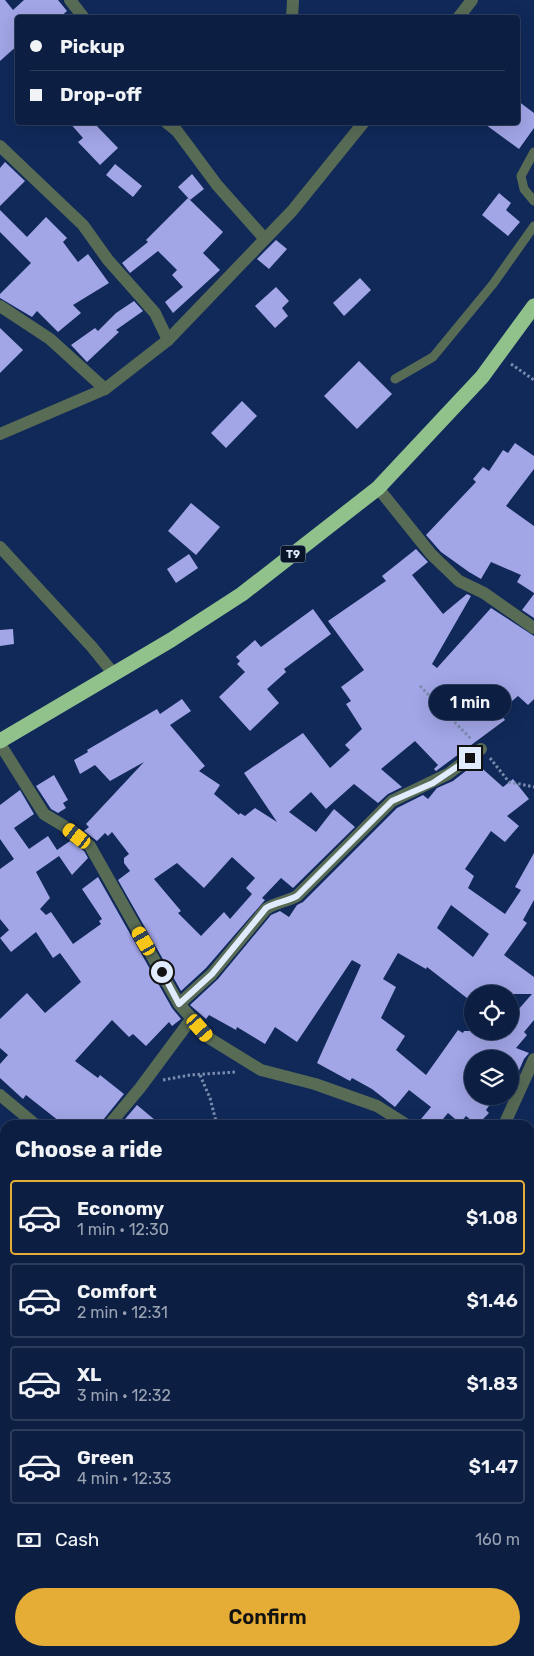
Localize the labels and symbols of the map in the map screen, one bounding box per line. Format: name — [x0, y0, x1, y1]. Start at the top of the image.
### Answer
road number: T9 — [280, 546, 306, 562]
callout: 1 min — [429, 686, 511, 720]
route end — [459, 747, 481, 769]
car — [60, 821, 93, 851]
car — [130, 924, 157, 958]
route start — [151, 961, 173, 983]
car — [184, 1012, 215, 1044]

